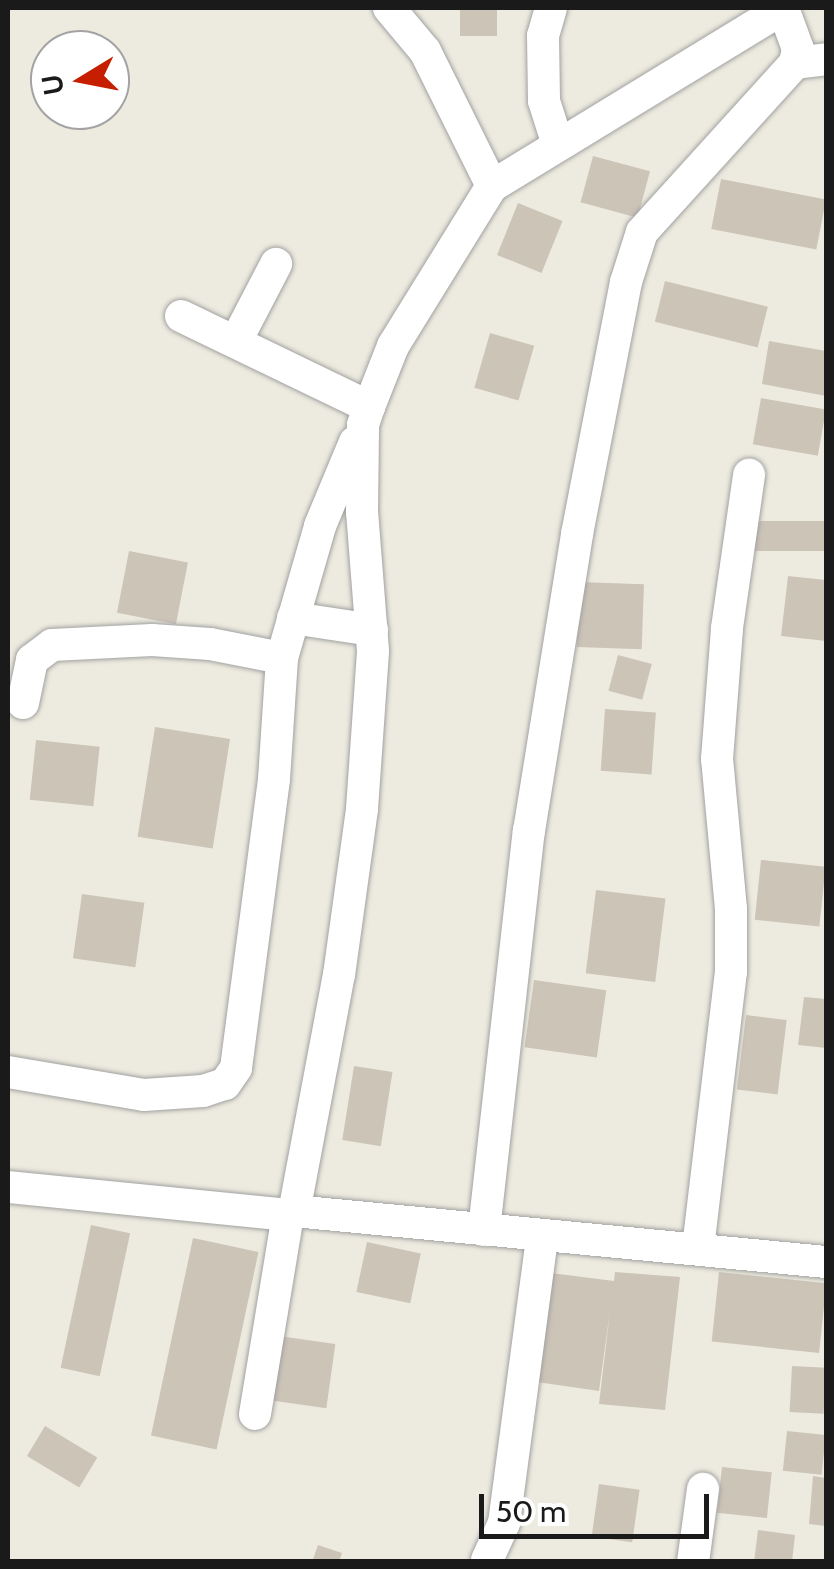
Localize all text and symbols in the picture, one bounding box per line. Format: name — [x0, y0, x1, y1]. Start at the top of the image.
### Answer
north arrow — [30, 30, 130, 130]
text: U — [34, 72, 71, 98]
scale bar — [484, 1474, 714, 1536]
text: 50 m — [496, 1493, 566, 1530]

